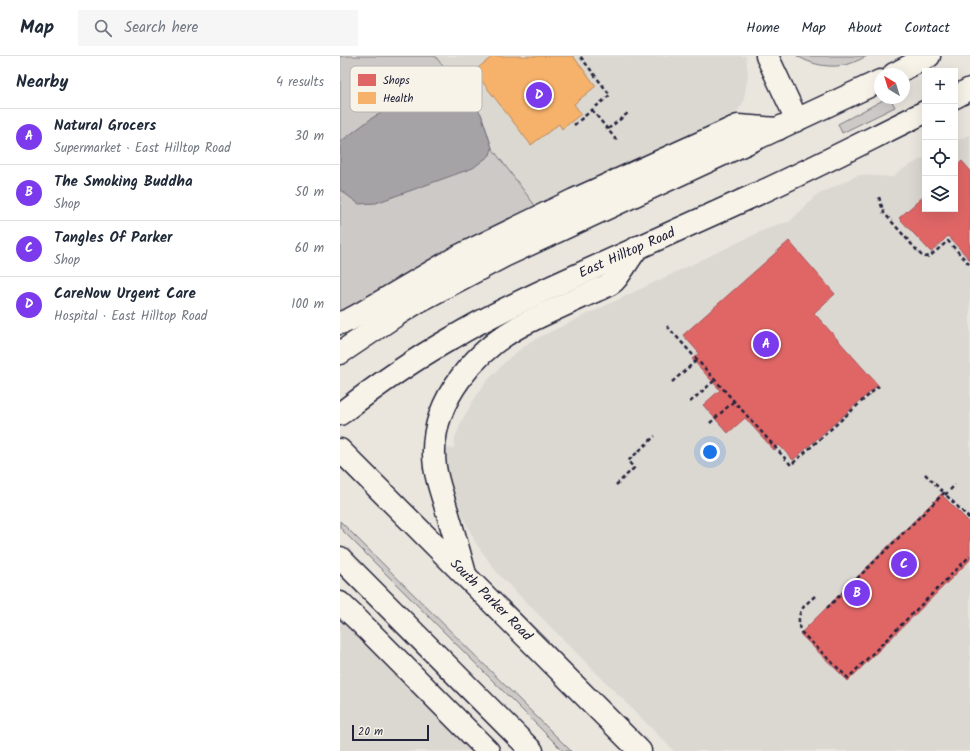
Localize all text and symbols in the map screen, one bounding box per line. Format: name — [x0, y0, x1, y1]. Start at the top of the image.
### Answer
search box — [78, 10, 358, 46]
text: Map — [20, 13, 54, 43]
text: Search here — [124, 16, 198, 40]
icon: search — [92, 17, 114, 39]
text: Home — [746, 17, 780, 39]
text: Map — [802, 17, 826, 39]
text: About — [848, 17, 882, 39]
text: Contact — [904, 17, 950, 39]
legend — [350, 66, 482, 112]
north arrow — [874, 68, 910, 104]
map controls — [922, 68, 958, 212]
button: + — [922, 68, 958, 104]
text: Nearby — [16, 69, 68, 96]
text: 4 results — [276, 72, 324, 93]
text: Shops — [383, 72, 410, 90]
pin: D — [526, 80, 552, 110]
text: Health — [383, 90, 413, 108]
button: − — [922, 104, 958, 140]
text: Natural Grocers — [54, 114, 156, 138]
text: A — [25, 126, 33, 147]
text: 30 m — [295, 126, 324, 147]
text: Supermarket · East Hilltop Road — [54, 138, 231, 159]
button: locate — [922, 140, 958, 176]
text: The Smoking Buddha — [54, 170, 193, 194]
button: layers — [922, 176, 958, 212]
text: B — [25, 182, 33, 203]
text: 50 m — [295, 182, 324, 203]
text: Shop — [54, 194, 80, 215]
street label: East Hilltop Road — [575, 221, 680, 284]
text: Tangles Of Parker — [54, 226, 172, 250]
text: C — [25, 238, 33, 259]
text: 60 m — [295, 238, 324, 259]
text: Shop — [54, 250, 80, 271]
text: CareNow Urgent Care — [54, 282, 196, 306]
text: D — [25, 294, 33, 315]
text: 100 m — [291, 294, 324, 315]
text: Hospital · East Hilltop Road — [54, 306, 207, 327]
pin: A — [753, 329, 779, 359]
your location — [700, 442, 720, 462]
pin: C — [891, 549, 917, 579]
street label: South Parker Road — [445, 554, 538, 647]
pin: B — [844, 578, 870, 608]
scale bar — [352, 723, 429, 742]
text: 20 m — [358, 723, 383, 741]

